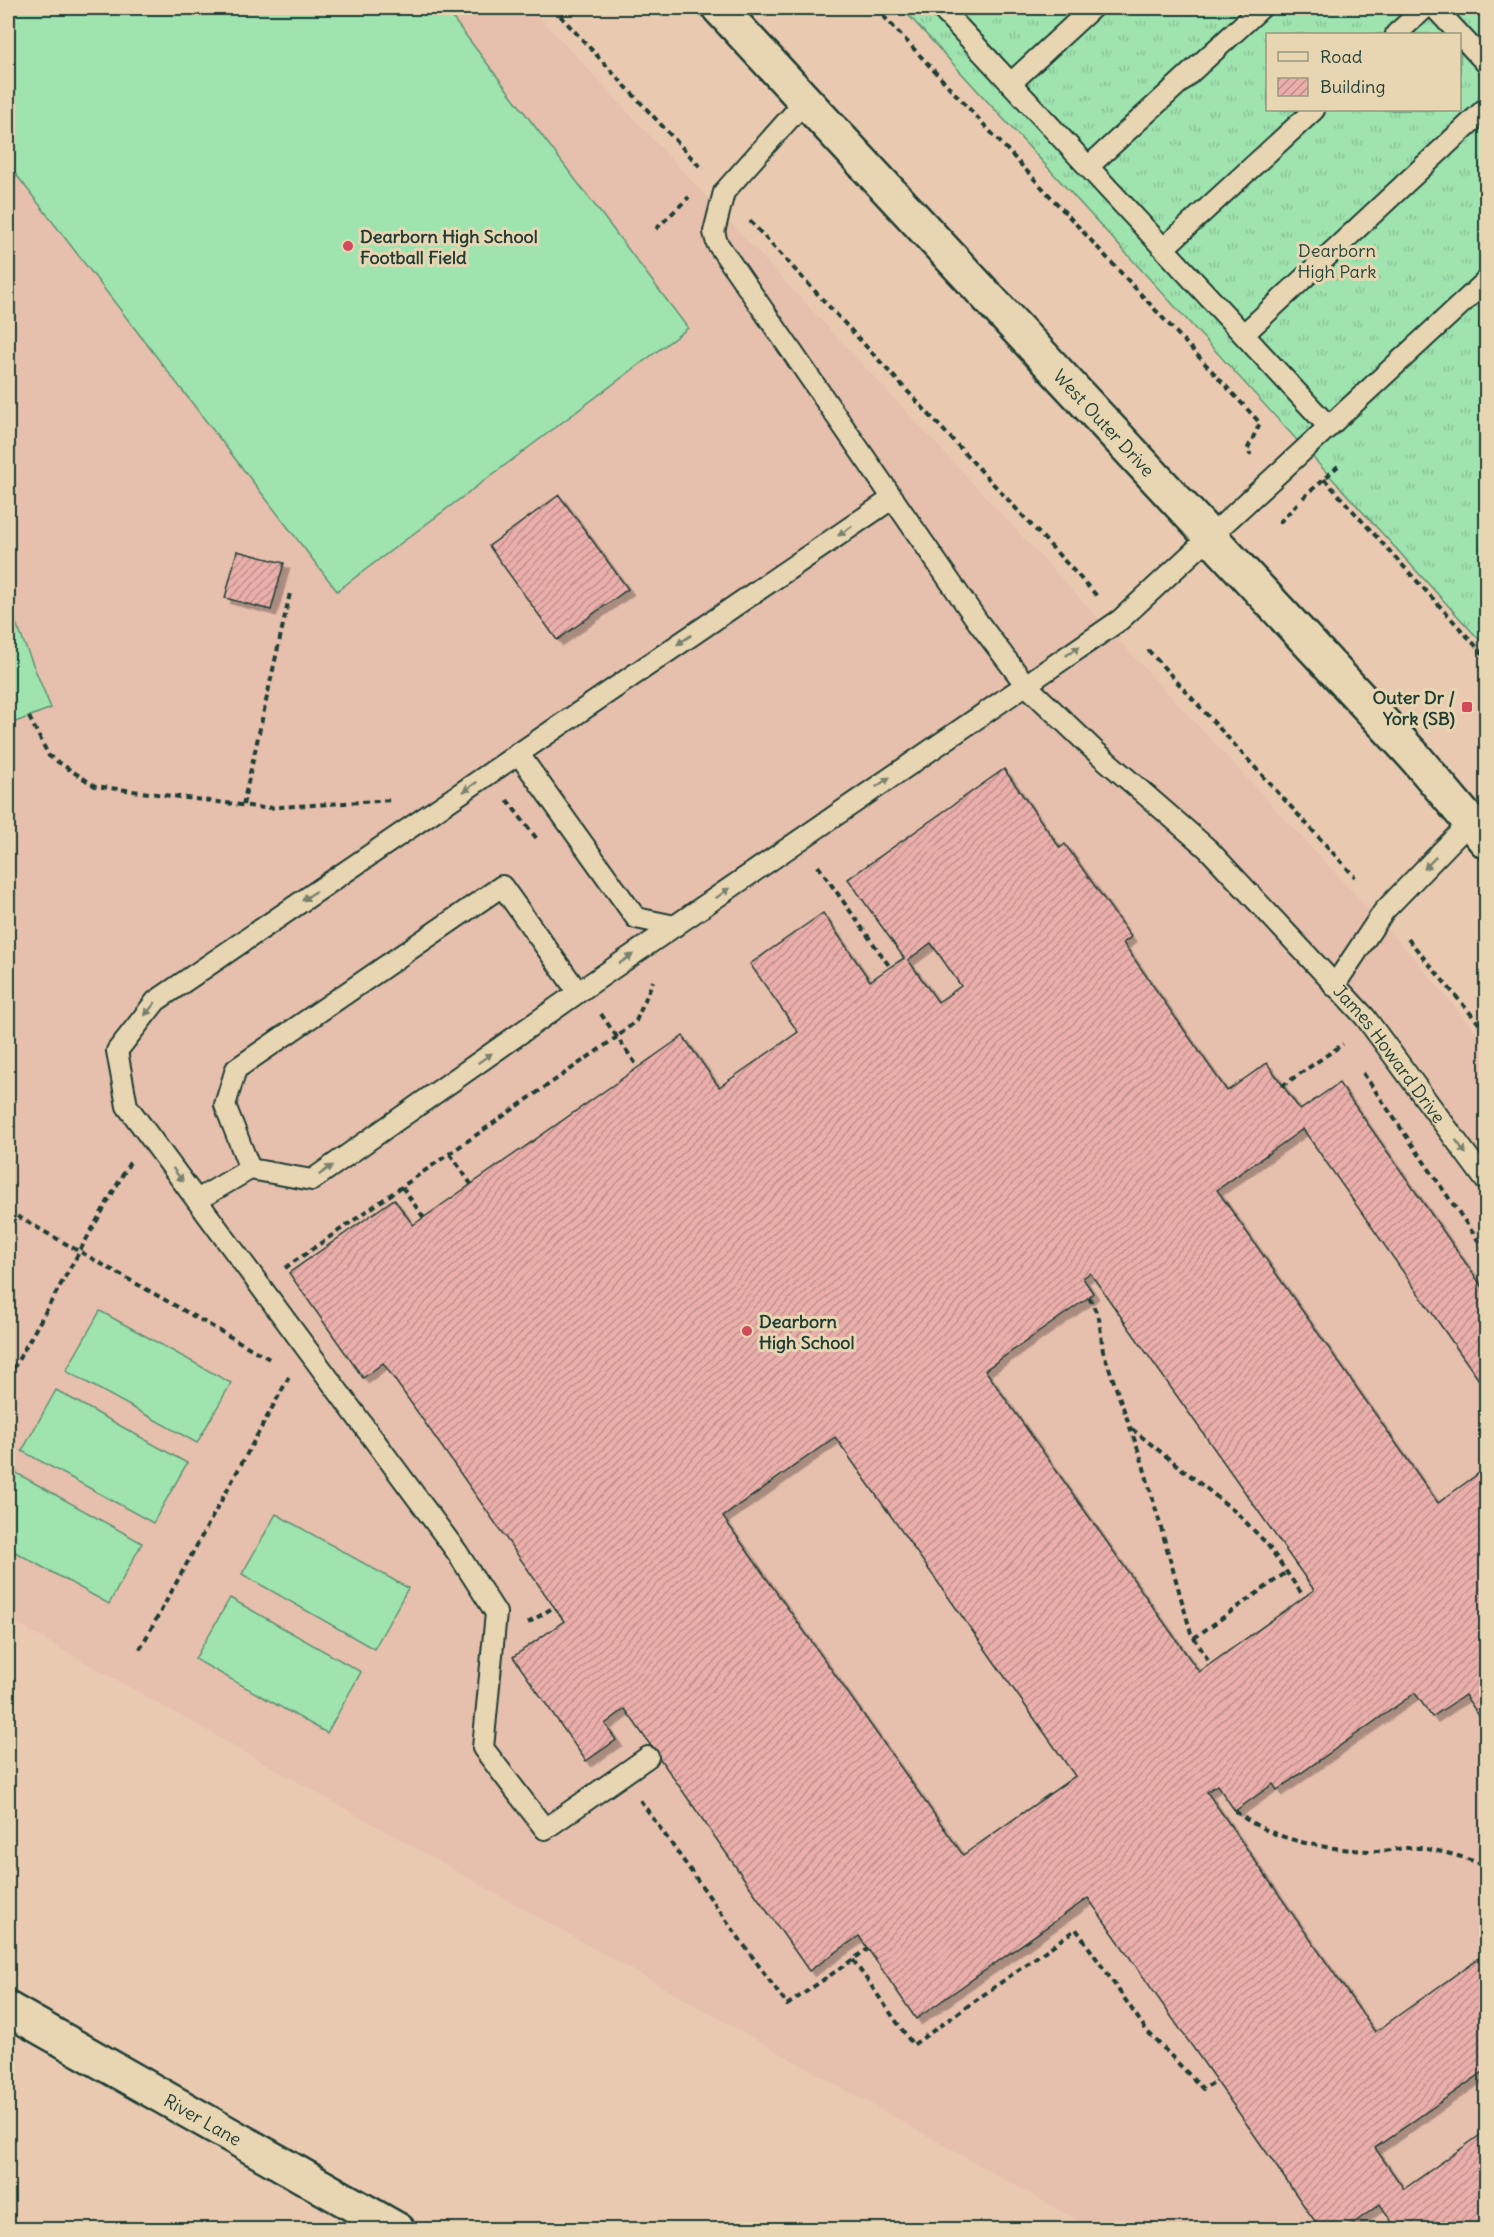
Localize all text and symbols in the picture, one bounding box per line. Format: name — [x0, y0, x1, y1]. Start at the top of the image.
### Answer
legend — [1266, 33, 1461, 111]
text: Road — [1320, 45, 1363, 68]
text: Building — [1320, 75, 1385, 98]
place label: Dearborn High School Football Field — [360, 225, 538, 269]
marker: Dearborn High School Football Field — [341, 239, 355, 253]
park label: Dearborn High Park — [1298, 239, 1376, 283]
street label: West Outer Drive — [1049, 364, 1160, 481]
one-way arrow — [837, 525, 853, 536]
one-way arrow — [675, 635, 692, 646]
one-way arrow — [1065, 646, 1081, 657]
place label: Outer Dr / York (SB) — [1372, 686, 1455, 730]
marker: Outer Dr / York (SB) — [1460, 700, 1474, 714]
one-way arrow — [875, 777, 891, 788]
one-way arrow — [463, 781, 479, 793]
one-way arrow — [1424, 856, 1438, 870]
one-way arrow — [714, 887, 730, 899]
one-way arrow — [301, 891, 318, 902]
one-way arrow — [618, 953, 634, 965]
street label: James Howard Drive — [1329, 979, 1451, 1128]
one-way arrow — [145, 1001, 157, 1016]
one-way arrow — [477, 1052, 493, 1064]
one-way arrow — [1455, 1138, 1467, 1154]
one-way arrow — [317, 1164, 333, 1176]
one-way arrow — [172, 1166, 184, 1182]
place label: Dearborn High School — [759, 1310, 855, 1354]
marker: Dearborn High School — [740, 1324, 754, 1338]
street label: River Lane — [160, 2088, 246, 2151]

